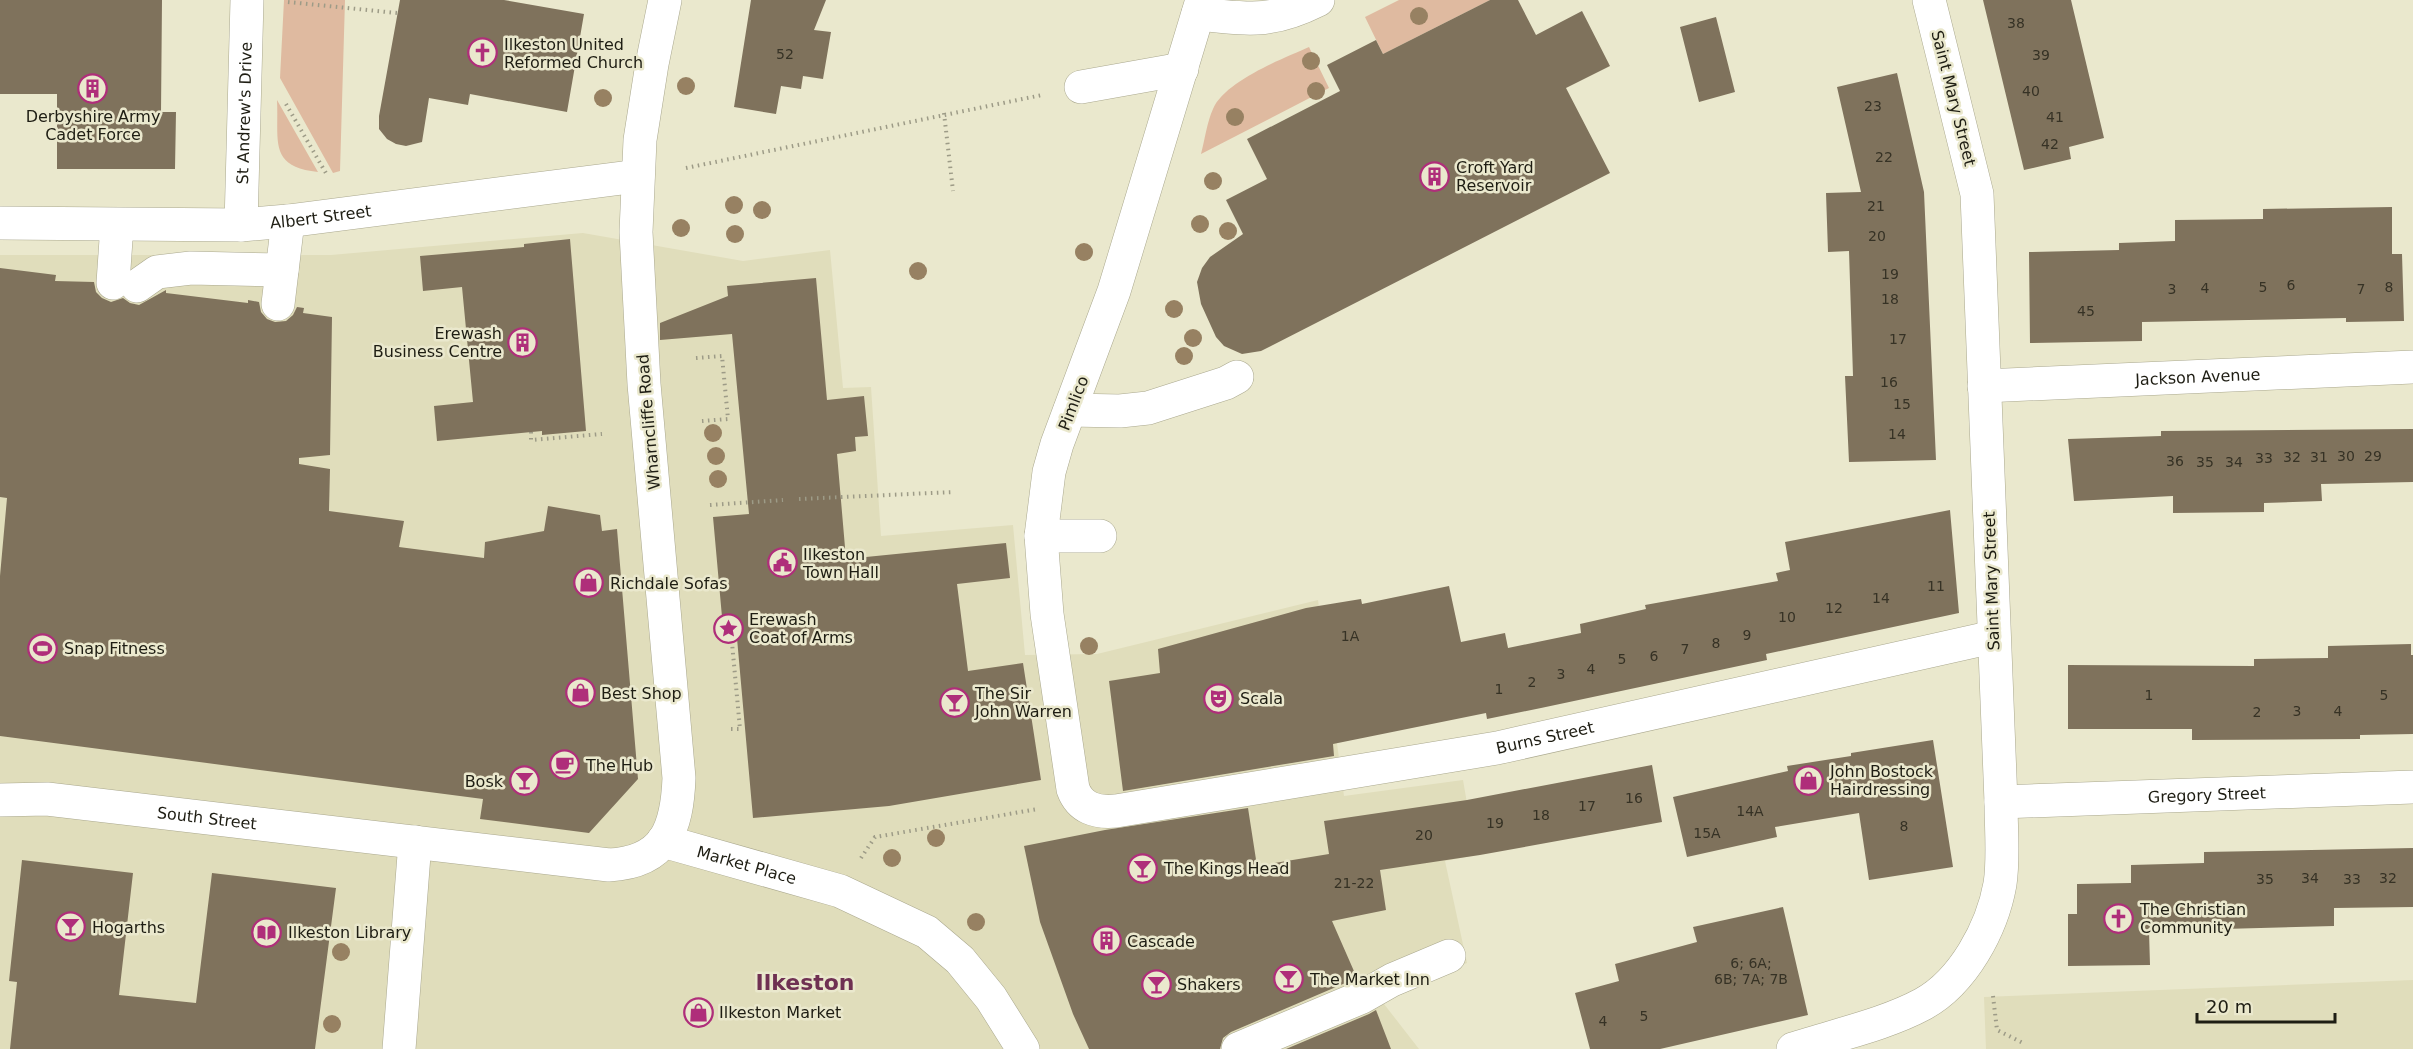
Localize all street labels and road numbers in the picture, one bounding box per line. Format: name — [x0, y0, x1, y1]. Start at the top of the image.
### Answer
street label: Saint Mary Street — [1927, 28, 1980, 168]
street label: St Andrew's Drive — [233, 42, 256, 185]
street label: Albert Street — [269, 201, 372, 233]
street label: Wharncliffe Road — [633, 353, 664, 491]
street label: Jackson Avenue — [2134, 365, 2261, 389]
street label: Pimlico — [1054, 373, 1093, 433]
street label: Saint Mary Street — [1980, 511, 2003, 651]
street label: Burns Street — [1494, 718, 1596, 758]
street label: Gregory Street — [2147, 783, 2266, 807]
street label: South Street — [156, 803, 258, 834]
street label: Market Place — [695, 842, 799, 888]

